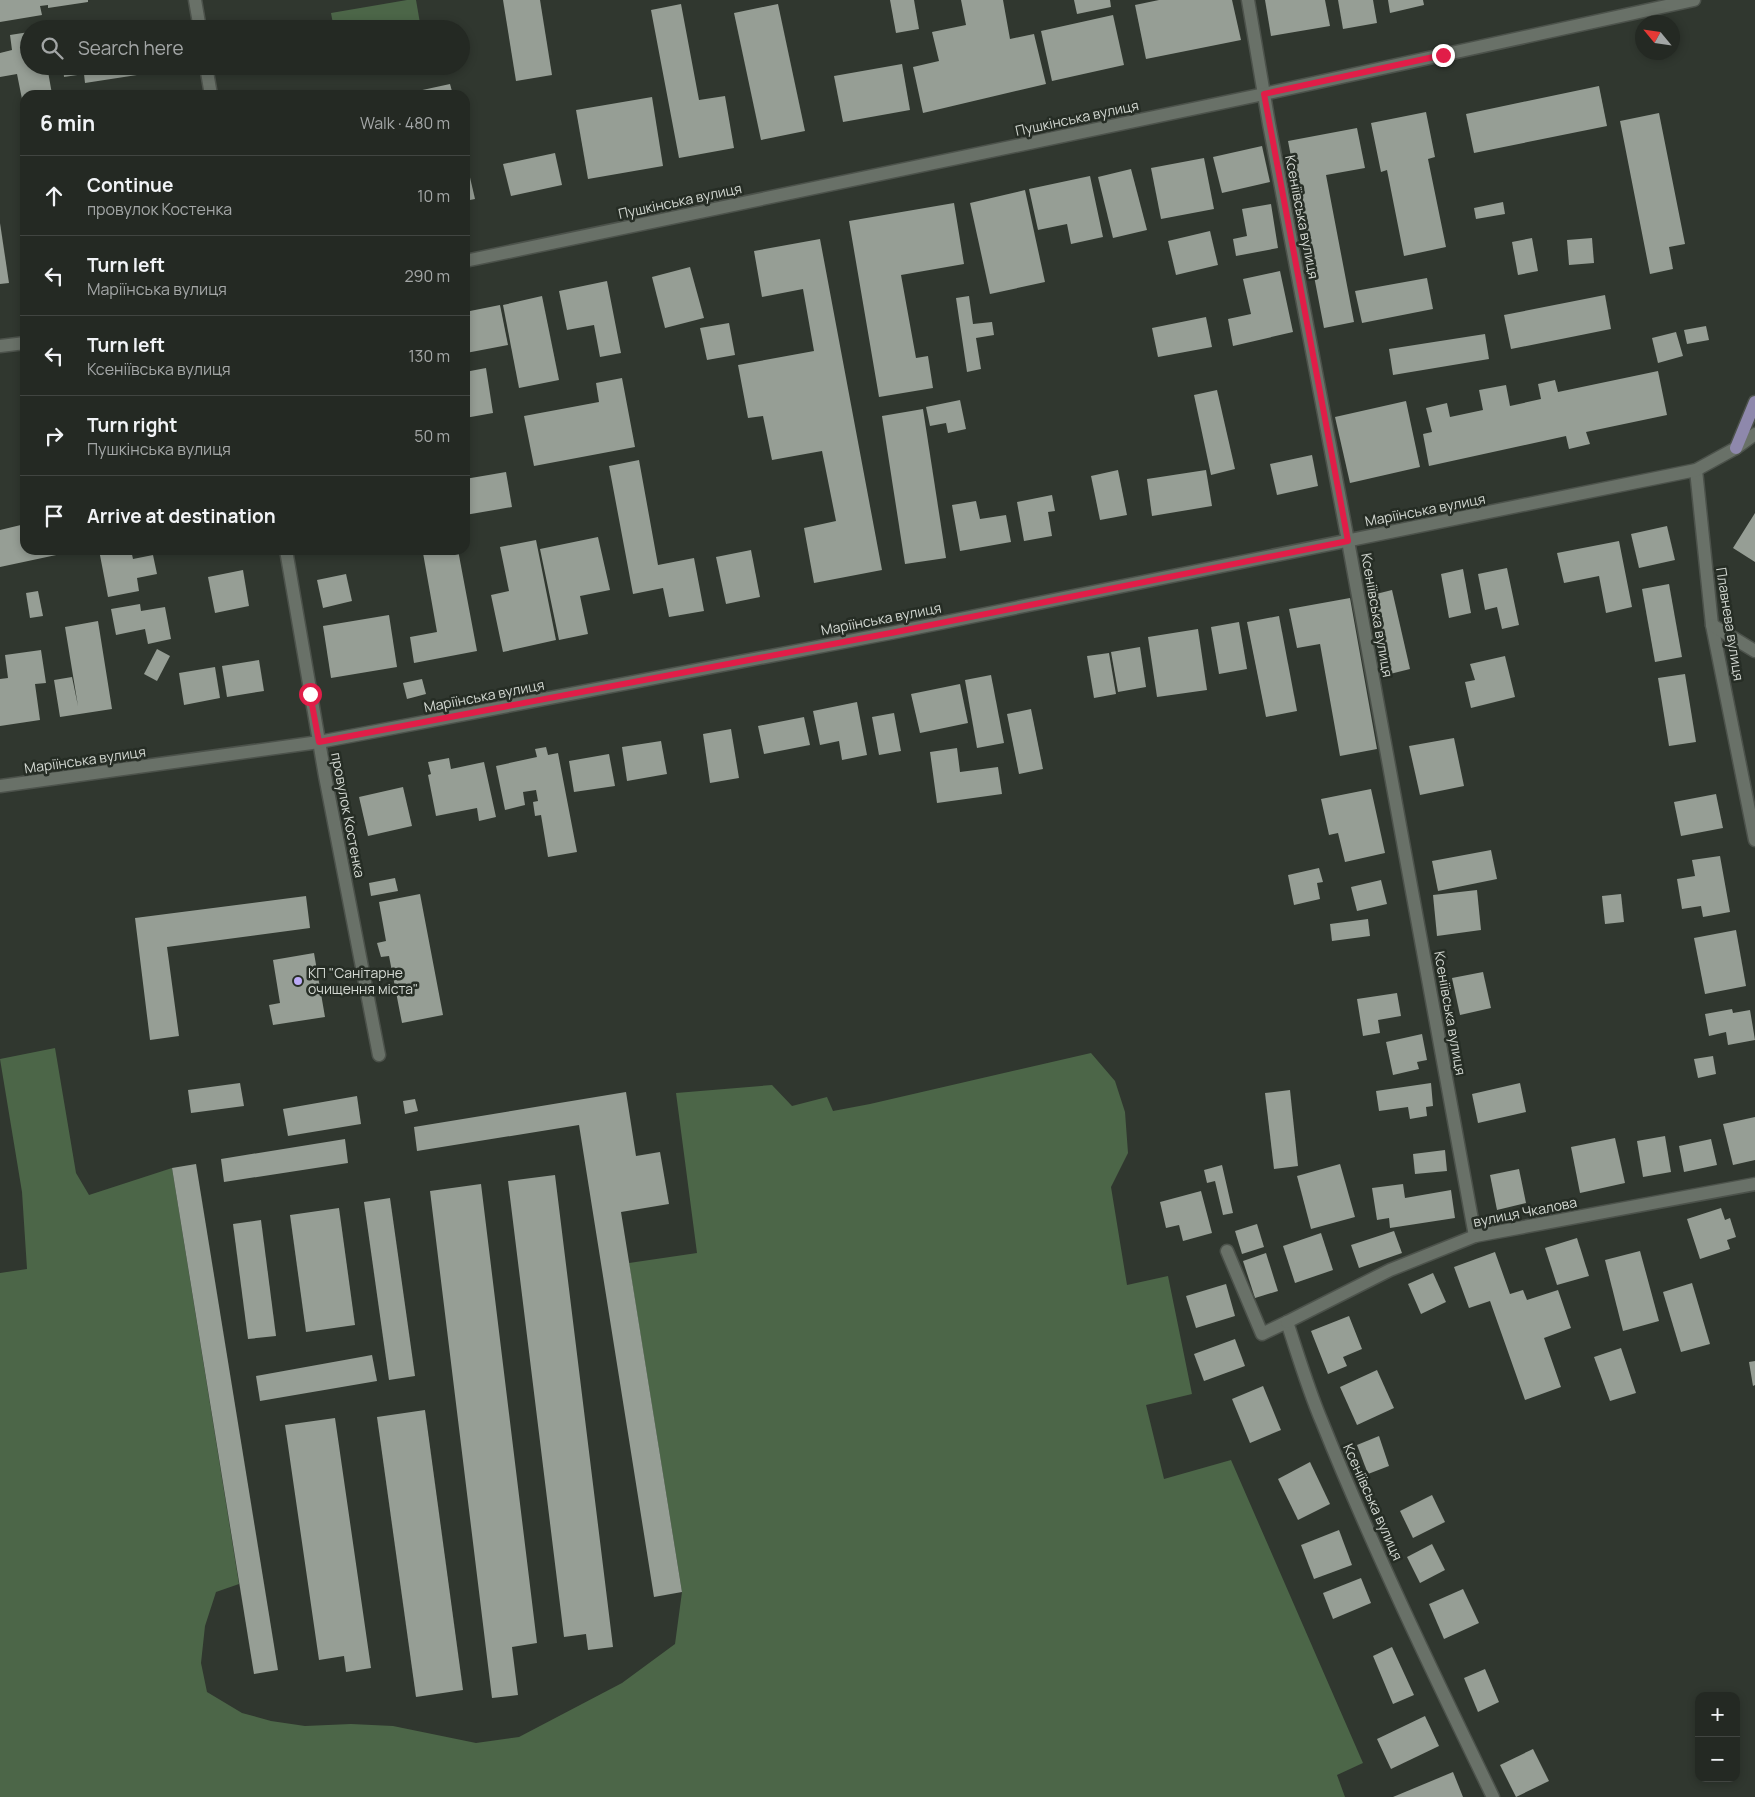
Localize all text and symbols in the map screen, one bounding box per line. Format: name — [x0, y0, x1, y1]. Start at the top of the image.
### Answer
north arrow — [1635, 15, 1680, 60]
search box — [20, 20, 470, 75]
icon: search — [38, 34, 66, 62]
text: Search here — [78, 35, 184, 61]
route end — [1432, 44, 1455, 67]
street label: Пушкінська вулиця — [1013, 95, 1140, 140]
text: 6 min — [40, 109, 95, 137]
text: Walk · 480 m — [360, 112, 450, 134]
street label: Ксеніївська вулиця — [1281, 153, 1324, 280]
text: Continue — [87, 172, 173, 198]
street label: Пушкінська вулиця — [616, 178, 743, 223]
icon: ahead — [40, 182, 68, 210]
text: 10 m — [417, 185, 450, 207]
text: провулок Костенка — [87, 198, 232, 220]
text: Turn left — [87, 252, 165, 278]
icon: left — [40, 262, 68, 290]
text: 290 m — [404, 265, 450, 287]
text: Маріїнська вулиця — [87, 278, 227, 300]
text: Turn left — [87, 332, 165, 358]
icon: left — [40, 342, 68, 370]
text: 130 m — [408, 345, 450, 367]
text: Ксеніївська вулиця — [87, 358, 231, 380]
text: Turn right — [87, 412, 177, 438]
icon: right — [40, 422, 68, 450]
text: 50 m — [414, 425, 450, 447]
text: Пушкінська вулиця — [87, 438, 231, 460]
street label: Маріїнська вулиця — [1363, 489, 1487, 531]
icon: arrive — [40, 502, 68, 530]
text: Arrive at destination — [87, 503, 276, 529]
street label: Ксеніївська вулиця — [1357, 551, 1398, 678]
street label: Плавнева вулиця — [1712, 566, 1749, 682]
street label: Маріїнська вулиця — [819, 598, 943, 640]
street label: Маріїнська вулиця — [422, 675, 546, 717]
route start — [299, 683, 322, 706]
street label: Маріїнська вулиця — [23, 742, 147, 777]
street label: провулок Костенка — [327, 751, 370, 879]
street label: Ксеніївська вулиця — [1430, 949, 1471, 1076]
place label: КП "Санітарне очищення міста" — [308, 963, 418, 998]
marker: КП "Санітарне очищення міста" — [292, 975, 304, 987]
street label: вулиця Чкалова — [1471, 1192, 1578, 1231]
street label: Ксеніївська вулиця — [1339, 1440, 1408, 1563]
map controls — [1695, 1692, 1740, 1782]
button: + — [1695, 1692, 1740, 1737]
button: − — [1695, 1737, 1740, 1782]

